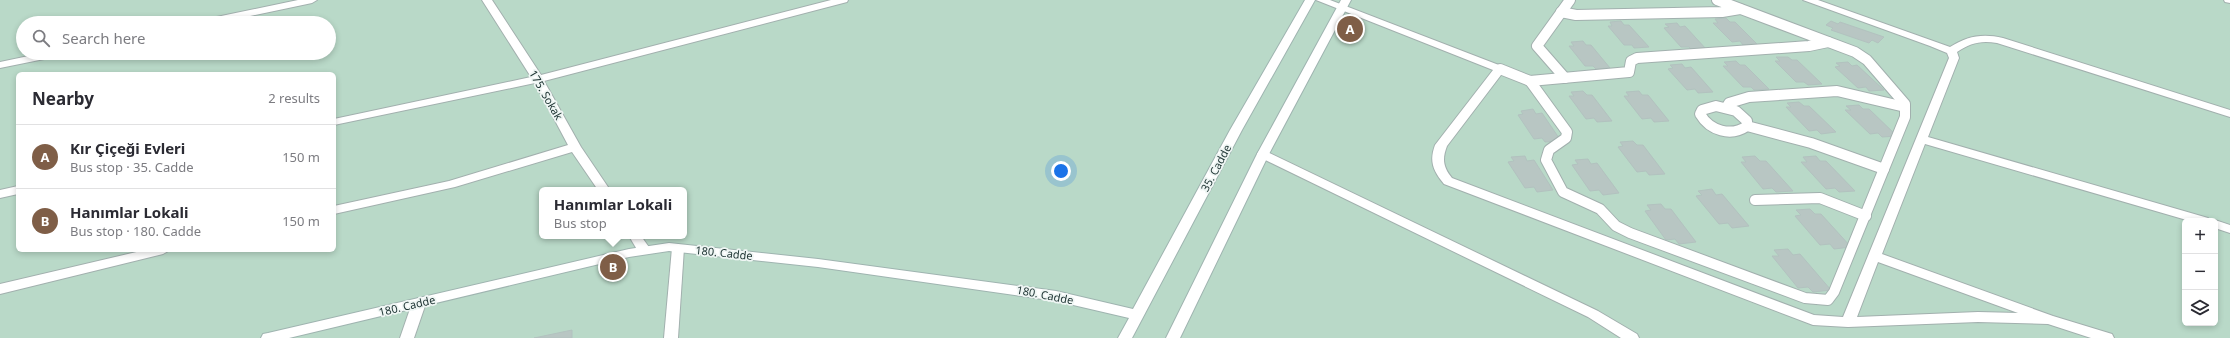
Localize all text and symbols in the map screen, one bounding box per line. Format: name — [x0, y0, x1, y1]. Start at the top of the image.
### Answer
pin: A — [1337, 14, 1363, 44]
search box — [16, 16, 336, 60]
icon: search — [30, 27, 52, 49]
text: Search here — [62, 28, 145, 48]
street label: 175. Sokak — [526, 67, 567, 123]
text: Nearby — [32, 87, 94, 110]
text: 2 results — [268, 89, 320, 107]
text: Kır Çiçeği Evleri — [70, 138, 185, 158]
street label: 35. Cadde — [1197, 142, 1234, 194]
text: A — [41, 148, 50, 166]
text: 150 m — [282, 148, 320, 166]
text: Bus stop · 35. Cadde — [70, 158, 194, 176]
your location — [1051, 161, 1071, 181]
popup — [539, 187, 687, 239]
text: Hanımlar Lokali — [554, 194, 672, 214]
text: Hanımlar Lokali — [70, 202, 188, 222]
text: B — [41, 212, 49, 230]
text: 150 m — [282, 212, 320, 230]
text: Bus stop — [554, 214, 607, 232]
map controls — [2182, 218, 2218, 326]
button: + — [2182, 218, 2218, 254]
text: Bus stop · 180. Cadde — [70, 222, 201, 240]
street label: 180. Cadde — [695, 242, 753, 263]
pin: B — [600, 252, 626, 282]
button: − — [2182, 254, 2218, 290]
street label: 180. Cadde — [1015, 282, 1075, 307]
button: layers — [2182, 290, 2218, 326]
street label: 180. Cadde — [377, 292, 437, 319]

